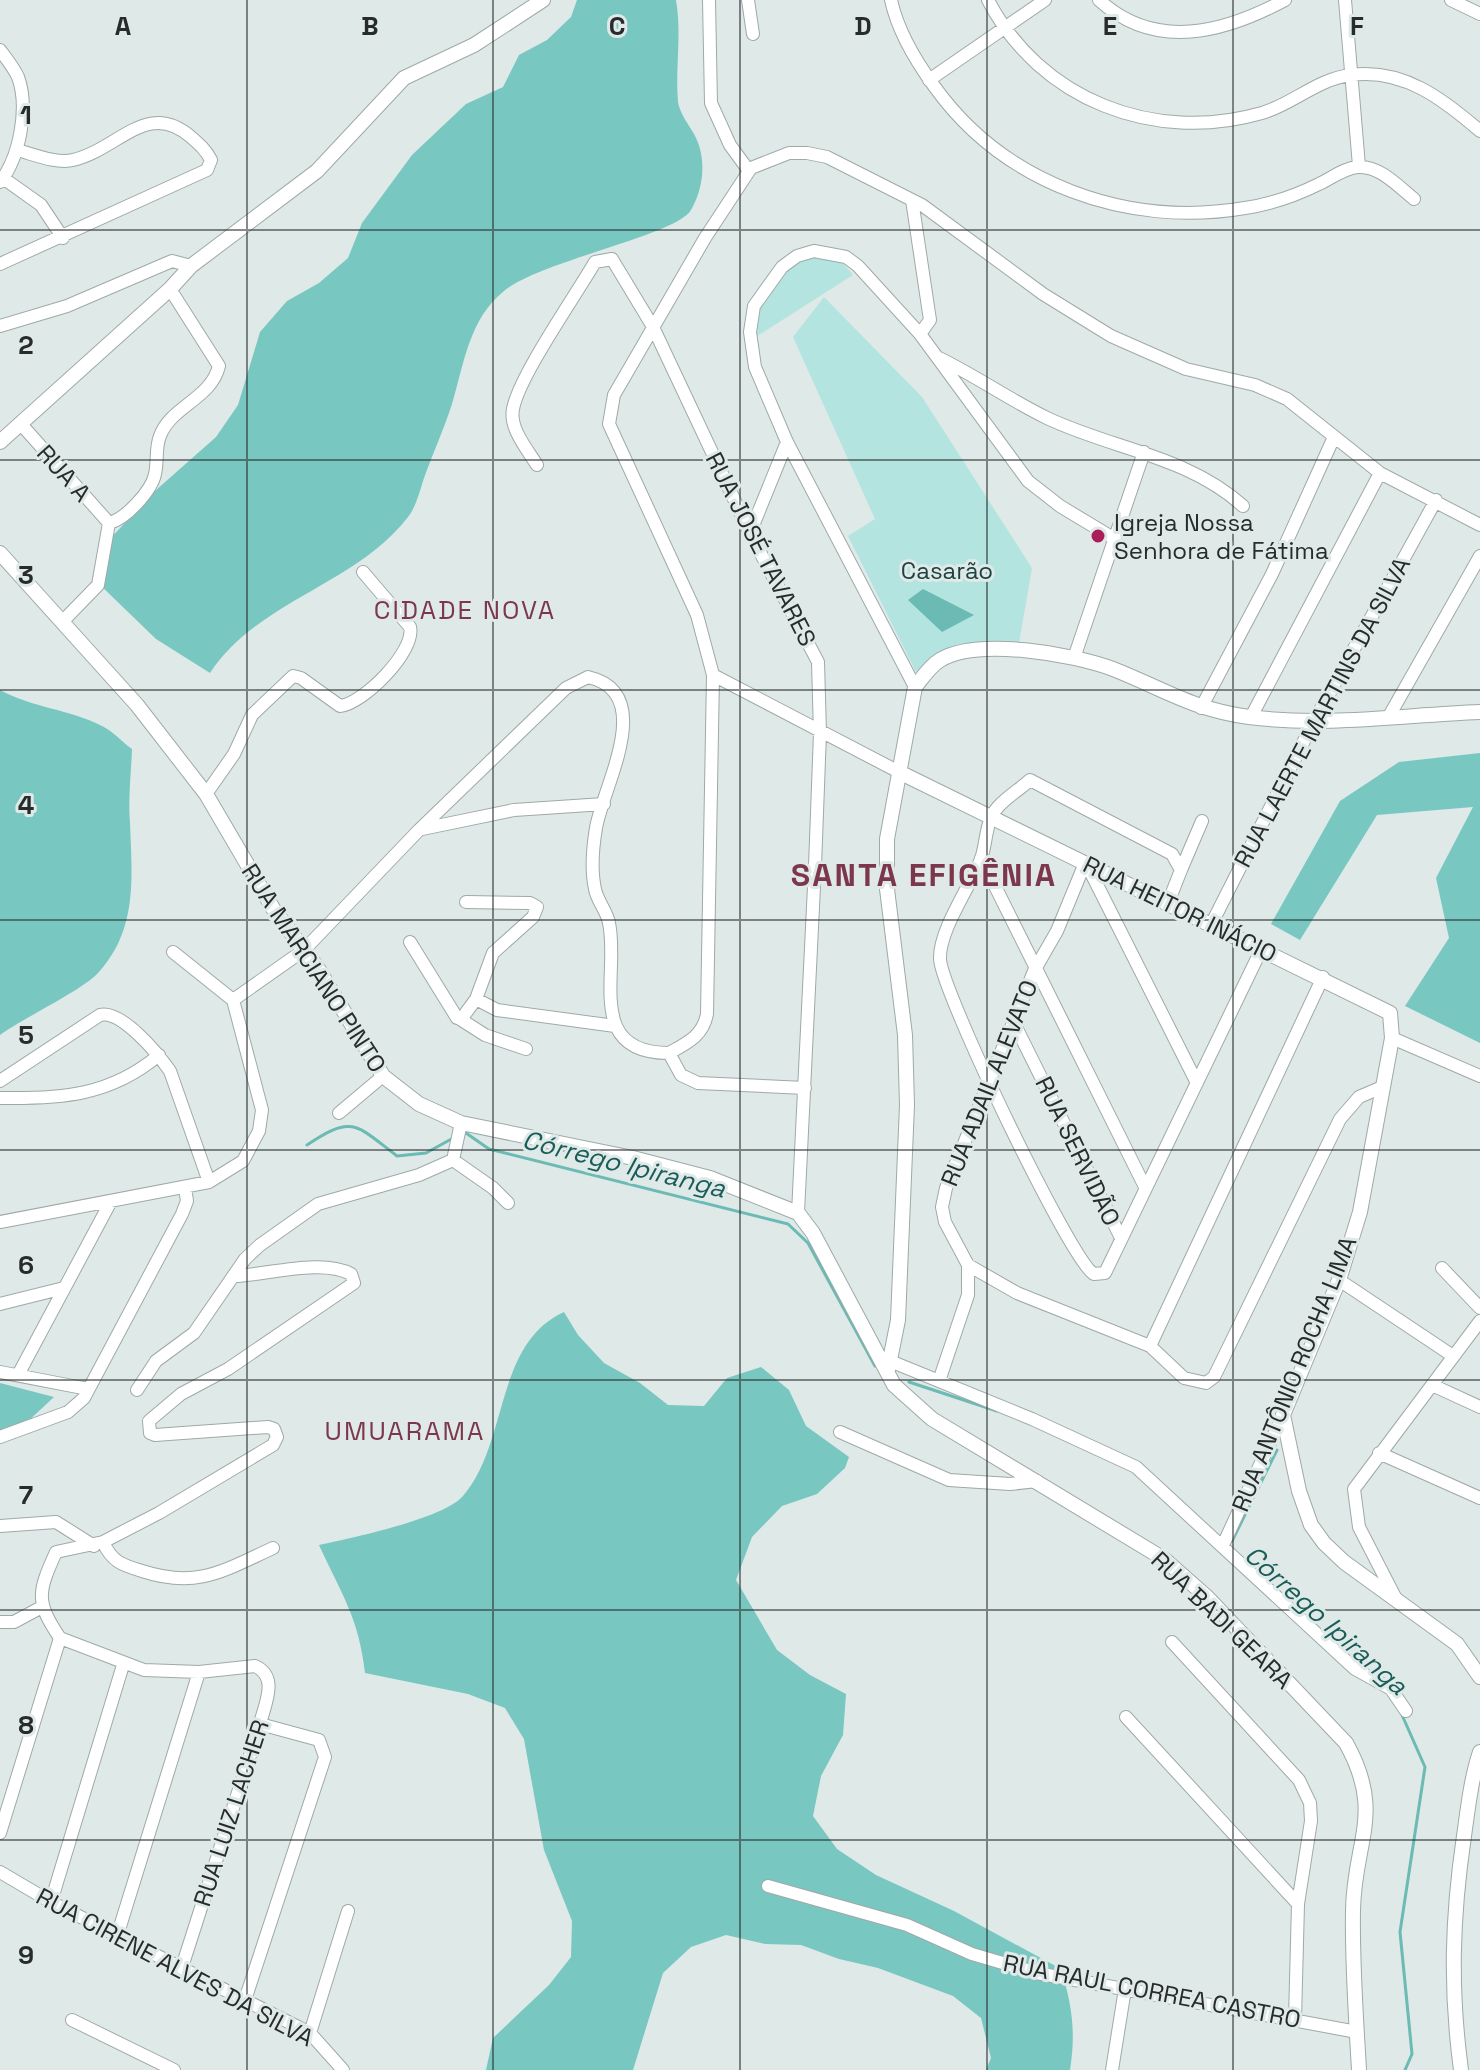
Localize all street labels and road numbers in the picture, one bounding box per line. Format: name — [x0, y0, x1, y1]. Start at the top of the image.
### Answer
street label: RUA A — [30, 438, 98, 508]
street label: RUA JOSÉ TAVARES — [699, 447, 823, 651]
street label: RUA LAERTE MARTINS DA SILVA — [1227, 552, 1417, 872]
street label: RUA HEITOR INÁCIO — [1078, 849, 1282, 969]
street label: RUA MARCIANO PINTO — [235, 858, 393, 1078]
street label: RUA ADAIL ALEVATO — [933, 975, 1045, 1191]
street label: RUA SERVIDÃO — [1029, 1071, 1127, 1231]
street label: RUA ANTÔNIO ROCHA LIMA — [1225, 1232, 1363, 1516]
street label: RUA BADI GEARA — [1145, 1544, 1299, 1696]
street label: RUA LUIZ LACHER — [186, 1716, 276, 1910]
street label: RUA CIRENE ALVES DA SILVA — [31, 1881, 319, 2053]
street label: RUA RAUL CORREA CASTRO — [1001, 1947, 1303, 2035]

